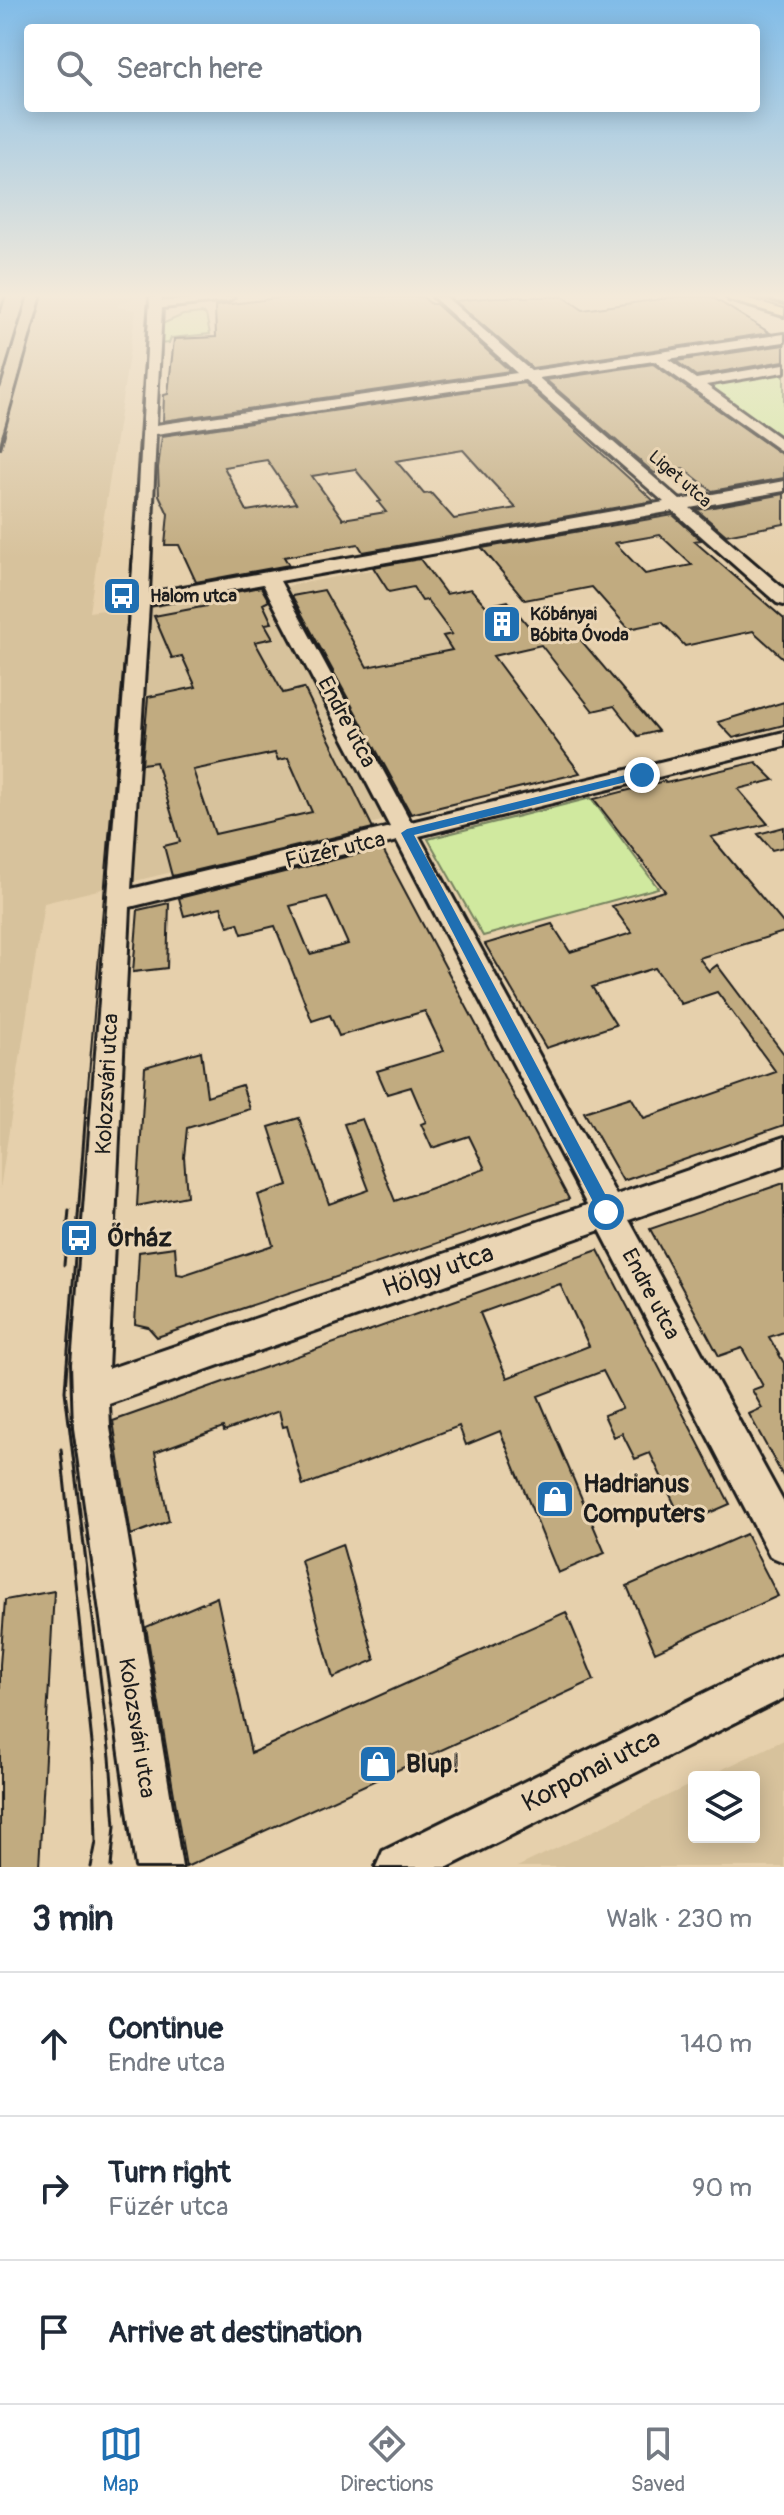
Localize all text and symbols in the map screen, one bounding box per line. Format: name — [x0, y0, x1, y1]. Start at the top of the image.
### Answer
search box — [24, 24, 760, 112]
icon: search — [52, 46, 96, 90]
text: Search here — [116, 50, 263, 87]
street label: Liget utca — [644, 445, 716, 513]
bus stop icon: Halom utca — [101, 575, 143, 617]
place label: Halom utca — [150, 585, 238, 608]
building icon: Kőbányai Bóbita Óvoda — [481, 603, 523, 645]
place label: Kőbányai Bóbita Óvoda — [530, 603, 629, 647]
street label: Endre utca — [311, 672, 383, 772]
route end — [624, 757, 660, 793]
street label: Füzér utca — [282, 825, 388, 875]
street label: Kolozsvári utca — [89, 1013, 125, 1155]
route start — [588, 1194, 624, 1230]
bus stop icon: Őrház — [58, 1217, 100, 1259]
place label: Őrház — [107, 1222, 172, 1254]
street label: Hölgy utca — [378, 1237, 498, 1305]
street label: Endre utca — [615, 1244, 687, 1344]
place label: Hadrianus Computers — [583, 1468, 705, 1530]
shop icon: Hadrianus Computers — [534, 1478, 576, 1520]
street label: Kolozsvári utca — [112, 1656, 162, 1800]
street label: Korponai utca — [517, 1723, 665, 1819]
shop icon: Blup! — [357, 1743, 399, 1785]
place label: Blup! — [406, 1748, 460, 1780]
map controls — [688, 1771, 760, 1843]
button: layers — [688, 1771, 760, 1843]
text: 3 min — [32, 1898, 114, 1941]
text: Walk · 230 m — [606, 1903, 752, 1935]
text: Continue — [108, 2010, 223, 2047]
icon: ahead — [32, 2022, 76, 2066]
text: 140 m — [680, 2028, 752, 2060]
text: Endre utca — [108, 2047, 225, 2079]
text: Turn right — [108, 2154, 231, 2191]
icon: right — [32, 2166, 76, 2210]
text: 90 m — [692, 2172, 752, 2204]
text: Füzér utca — [108, 2191, 228, 2223]
icon: arrive — [32, 2310, 76, 2354]
text: Arrive at destination — [108, 2314, 362, 2351]
tab: Map — [99, 2422, 143, 2498]
tab: Directions — [340, 2422, 433, 2498]
tab: Saved — [631, 2422, 685, 2498]

